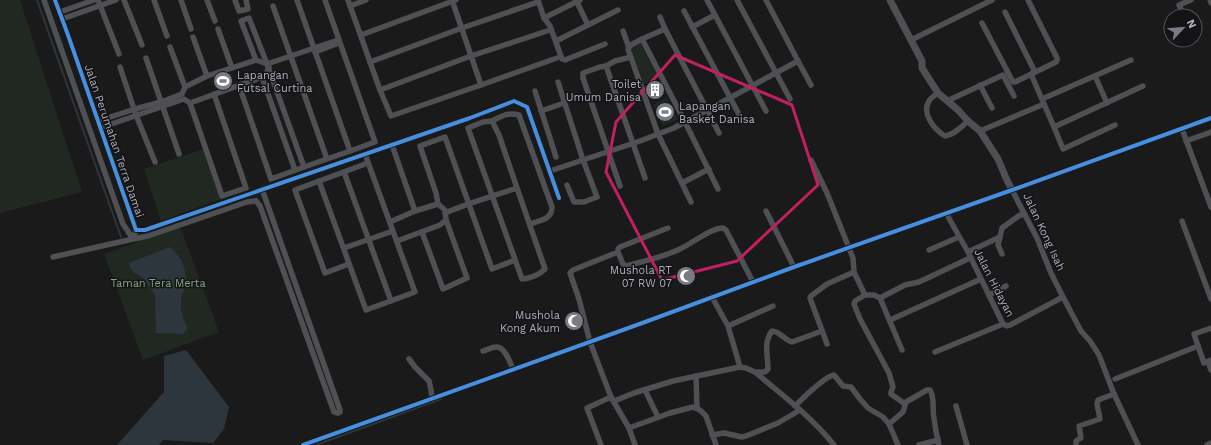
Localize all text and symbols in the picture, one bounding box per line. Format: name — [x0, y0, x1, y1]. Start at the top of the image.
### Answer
north arrow — [1163, 8, 1203, 48]
text: N — [1184, 17, 1199, 30]
street label: Jalan Perumahan Terra Damai — [82, 63, 146, 219]
place label: Lapangan Futsal Curtina — [237, 69, 312, 95]
sports icon: Lapangan Futsal Curtina — [212, 70, 234, 92]
place label: Toilet Umum Danisa — [566, 78, 641, 104]
building icon: Toilet Umum Danisa — [644, 79, 666, 101]
place label: Lapangan Basket Danisa — [679, 100, 755, 126]
sports icon: Lapangan Basket Danisa — [654, 101, 676, 123]
street label: Jalan Kong Isah — [1020, 191, 1068, 273]
street label: Jalan Hidayan — [971, 247, 1017, 319]
place label: Mushola RT 07 RW 07 — [610, 264, 672, 290]
mosque icon: Mushola RT 07 RW 07 — [675, 265, 697, 287]
park label: Taman Tera Merta — [110, 277, 206, 290]
place label: Mushola Kong Akum — [500, 309, 560, 335]
mosque icon: Mushola Kong Akum — [563, 310, 585, 332]

